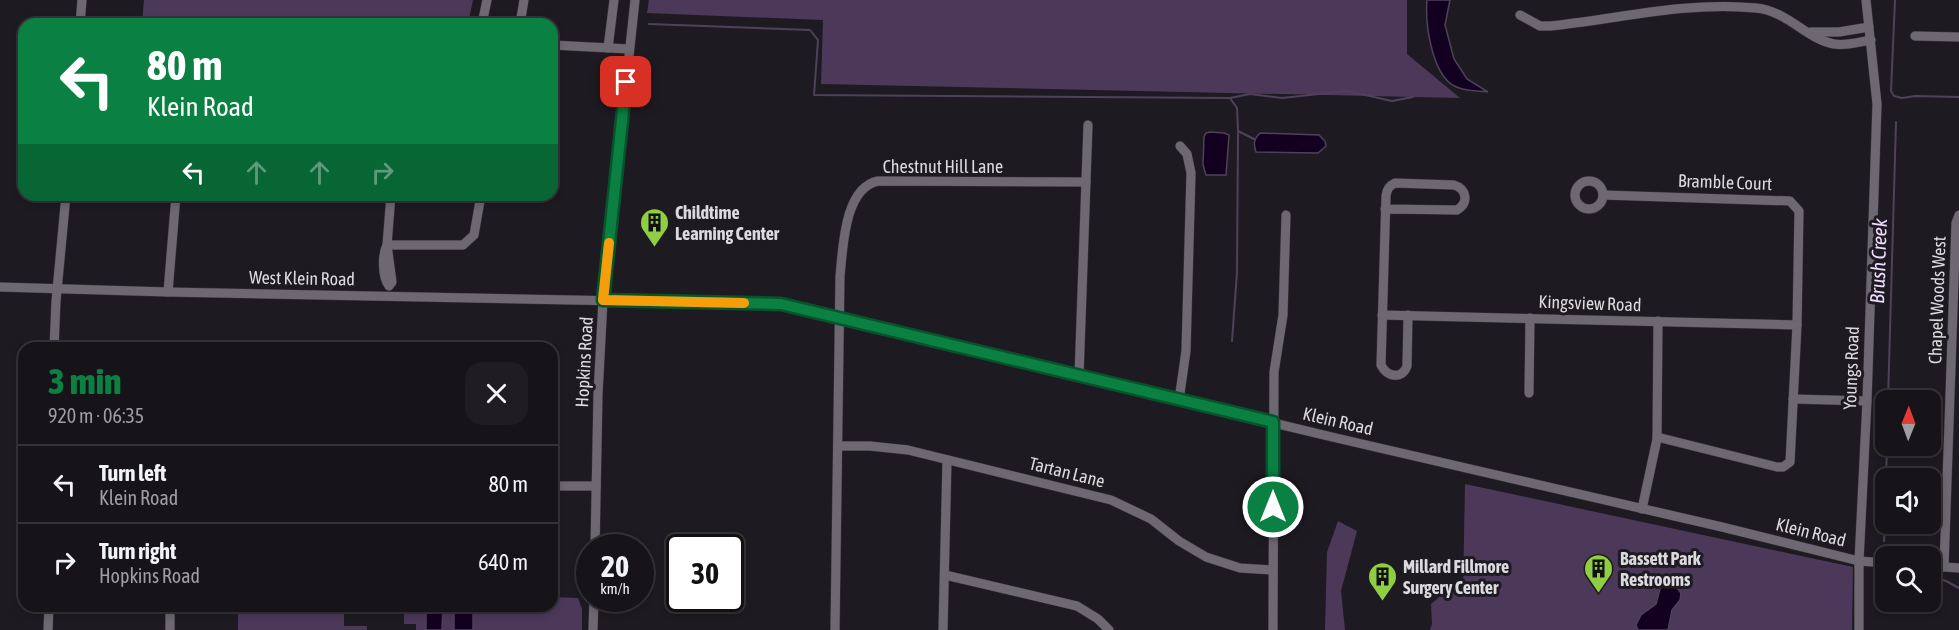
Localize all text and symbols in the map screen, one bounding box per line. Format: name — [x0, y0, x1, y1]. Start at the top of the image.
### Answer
text: 80 m — [147, 41, 222, 89]
icon: left — [48, 42, 126, 120]
pin — [600, 56, 651, 107]
icon: arrive — [609, 65, 642, 98]
text: Klein Road — [147, 91, 254, 122]
icon: left — [177, 156, 210, 189]
icon: ahead — [240, 156, 273, 189]
icon: ahead — [303, 156, 336, 189]
icon: right — [366, 156, 399, 189]
street label: Chestnut Hill Lane — [883, 156, 1003, 177]
street label: Bramble Court — [1678, 170, 1772, 194]
place label: Childtime Learning Center — [675, 202, 780, 244]
building icon: Childtime Learning Center — [638, 206, 670, 248]
water label: Brush Creek — [1865, 218, 1891, 304]
street label: Chapel Woods West — [1924, 236, 1950, 364]
street label: West Klein Road — [249, 267, 355, 289]
street label: Kingsview Road — [1538, 291, 1642, 315]
street label: Hopkins Road — [571, 316, 597, 408]
street label: Youngs Road — [1839, 326, 1863, 410]
text: 3 min — [48, 360, 122, 402]
button: close — [465, 362, 528, 425]
north arrow — [1875, 390, 1941, 456]
map controls — [1875, 390, 1941, 612]
street label: Klein Road — [1301, 403, 1375, 439]
text: 920 m · 06:35 — [48, 404, 144, 427]
street label: Tartan Lane — [1027, 452, 1107, 492]
text: Turn left — [99, 460, 166, 486]
icon: left — [48, 468, 81, 501]
button: sound — [1875, 468, 1941, 534]
text: 80 m — [488, 471, 528, 497]
position arrow — [1241, 475, 1305, 539]
text: Klein Road — [99, 486, 178, 509]
street label: Klein Road — [1774, 513, 1848, 551]
speed limit sign: 30 — [666, 534, 744, 612]
text: Turn right — [99, 538, 176, 564]
icon: right — [48, 546, 81, 579]
button: search — [1875, 546, 1941, 612]
place label: Bassett Park Restrooms — [1620, 548, 1702, 590]
text: 640 m — [478, 549, 528, 575]
text: 20 — [601, 549, 629, 583]
building icon: Bassett Park Restrooms — [1583, 552, 1615, 594]
place label: Millard Fillmore Surgery Center — [1403, 556, 1509, 598]
building icon: Millard Fillmore Surgery Center — [1366, 560, 1398, 602]
text: Hopkins Road — [99, 564, 200, 587]
text: km/h — [600, 580, 630, 597]

